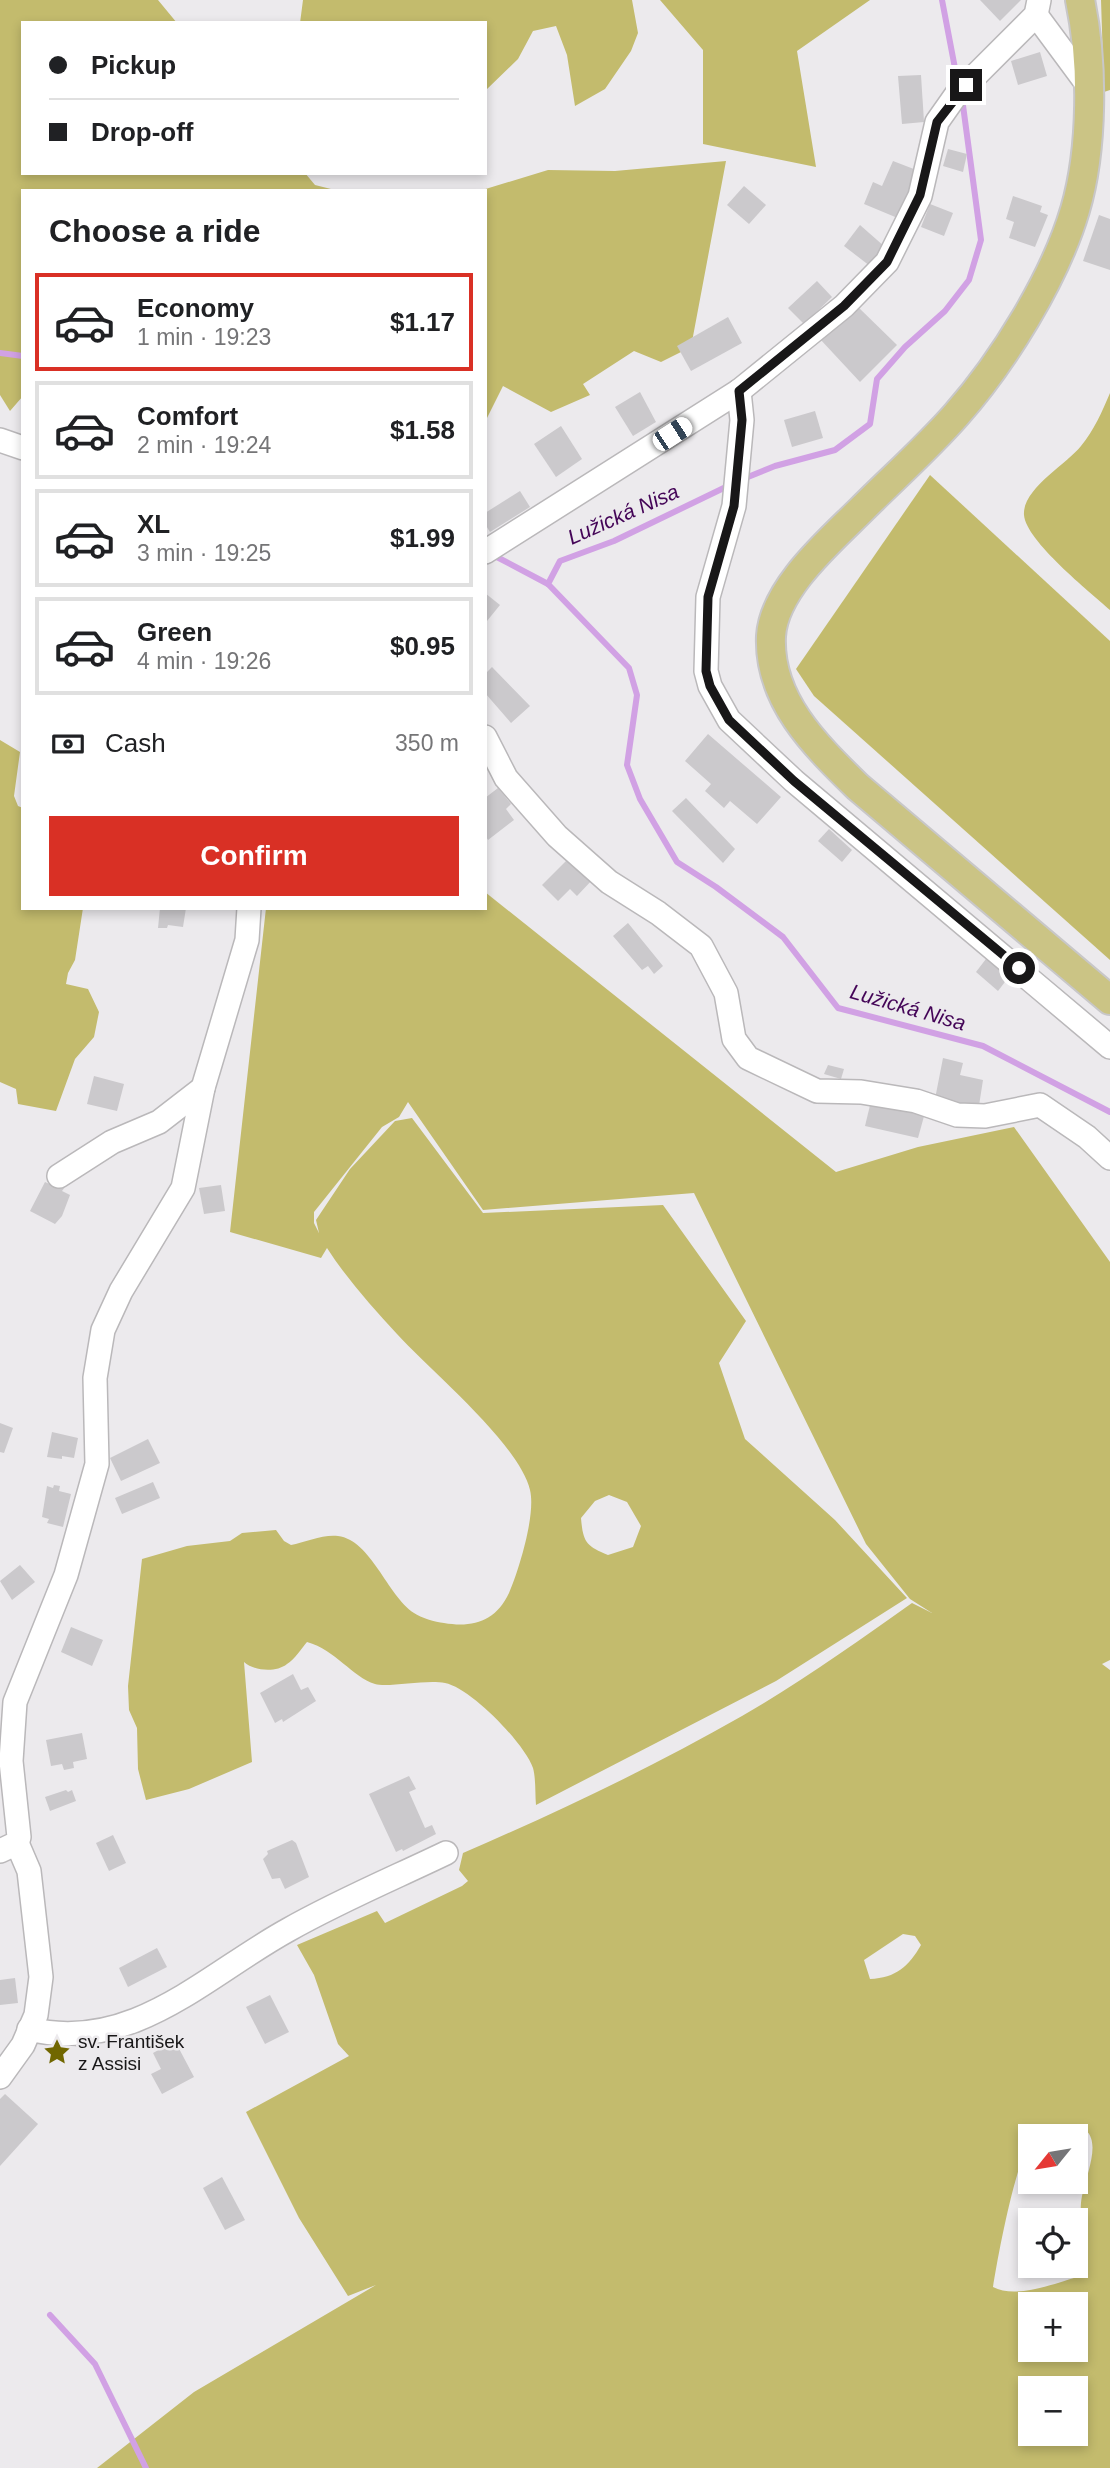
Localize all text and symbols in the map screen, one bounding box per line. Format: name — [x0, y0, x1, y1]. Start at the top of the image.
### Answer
text: Pickup — [91, 50, 176, 80]
route end — [950, 69, 982, 101]
text: Drop-off — [91, 117, 194, 147]
text: Choose a ride — [49, 213, 261, 249]
icon: car — [53, 291, 116, 354]
text: Economy — [137, 293, 254, 323]
text: $1.17 — [390, 307, 455, 337]
text: 1 min · 19:23 — [137, 324, 271, 350]
icon: car — [53, 399, 116, 462]
text: Comfort — [137, 401, 238, 431]
car — [649, 414, 696, 454]
text: $1.58 — [390, 415, 455, 445]
text: 2 min · 19:24 — [137, 432, 271, 458]
water label: Lužická Nisa — [564, 479, 682, 549]
icon: car — [53, 507, 116, 570]
text: XL — [137, 509, 170, 539]
text: $1.99 — [390, 523, 455, 553]
text: 3 min · 19:25 — [137, 540, 271, 566]
icon: car — [53, 615, 116, 678]
text: Green — [137, 617, 212, 647]
text: $0.95 — [390, 631, 455, 661]
text: 4 min · 19:26 — [137, 648, 271, 674]
icon: cash — [49, 725, 87, 763]
text: Cash — [105, 728, 166, 758]
text: 350 m — [395, 730, 459, 756]
button: Confirm — [49, 816, 459, 896]
route start — [1003, 952, 1035, 984]
water label: Lužická Nisa — [848, 980, 968, 1034]
place label: sv. František z Assisi — [78, 2031, 185, 2074]
place icon: sv. František z Assisi — [42, 2037, 72, 2067]
north arrow — [1018, 2124, 1088, 2194]
map controls — [1018, 2124, 1088, 2446]
button: locate — [1018, 2208, 1088, 2278]
button: + — [1018, 2292, 1088, 2362]
button: − — [1018, 2376, 1088, 2446]

